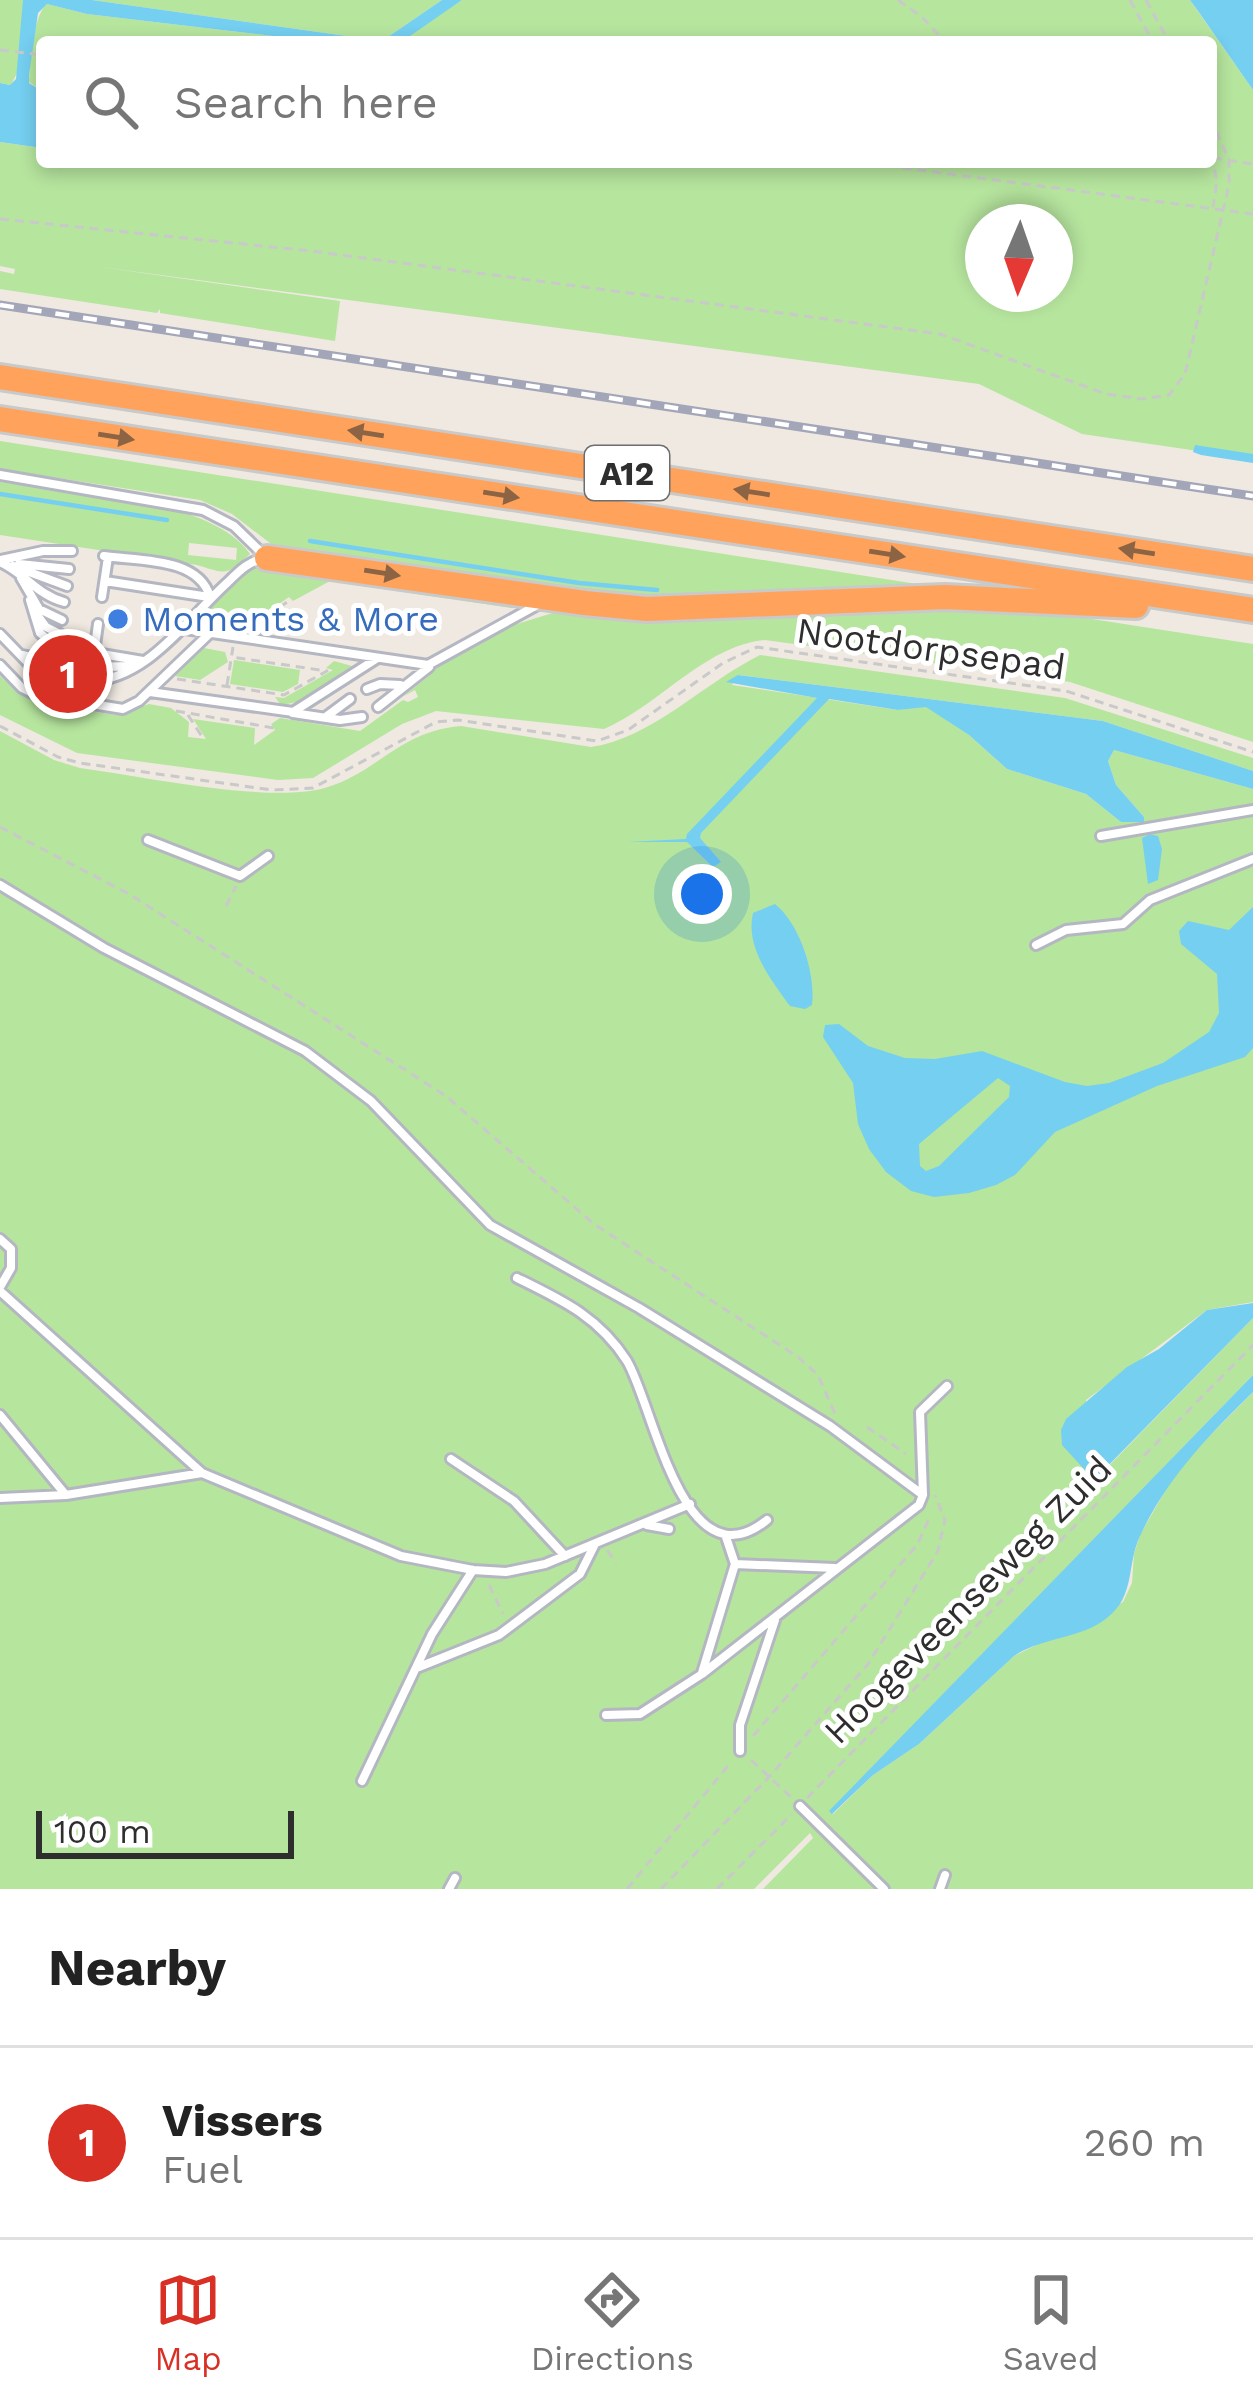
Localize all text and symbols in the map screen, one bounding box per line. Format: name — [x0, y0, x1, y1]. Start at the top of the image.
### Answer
search box — [36, 36, 1217, 168]
icon: search — [78, 69, 144, 135]
text: Search here — [174, 76, 438, 129]
north arrow — [965, 204, 1073, 312]
one-way arrow — [347, 423, 385, 442]
one-way arrow — [97, 428, 135, 447]
road number: A12 — [585, 446, 669, 500]
one-way arrow — [733, 482, 770, 501]
one-way arrow — [483, 486, 520, 505]
one-way arrow — [1118, 541, 1156, 560]
one-way arrow — [869, 545, 906, 564]
one-way arrow — [364, 564, 402, 583]
place label: Moments & More — [142, 598, 439, 640]
marker: Moments & More — [105, 606, 131, 632]
street label: Nootdorpsepad — [794, 609, 1068, 689]
pin: 1 — [29, 629, 107, 719]
your location — [672, 864, 732, 924]
street label: Hoogeveenseweg Zuid — [816, 1448, 1120, 1752]
scale bar — [36, 1805, 294, 1858]
text: 100 m — [54, 1812, 151, 1851]
text: Nearby — [48, 1938, 226, 1997]
text: Vissers — [162, 2094, 323, 2147]
text: 1 — [79, 2120, 95, 2165]
text: 260 m — [1084, 2120, 1205, 2165]
text: Fuel — [162, 2147, 243, 2192]
tab: Map — [154, 2267, 222, 2378]
tab: Directions — [531, 2267, 694, 2378]
tab: Saved — [1003, 2267, 1099, 2378]

